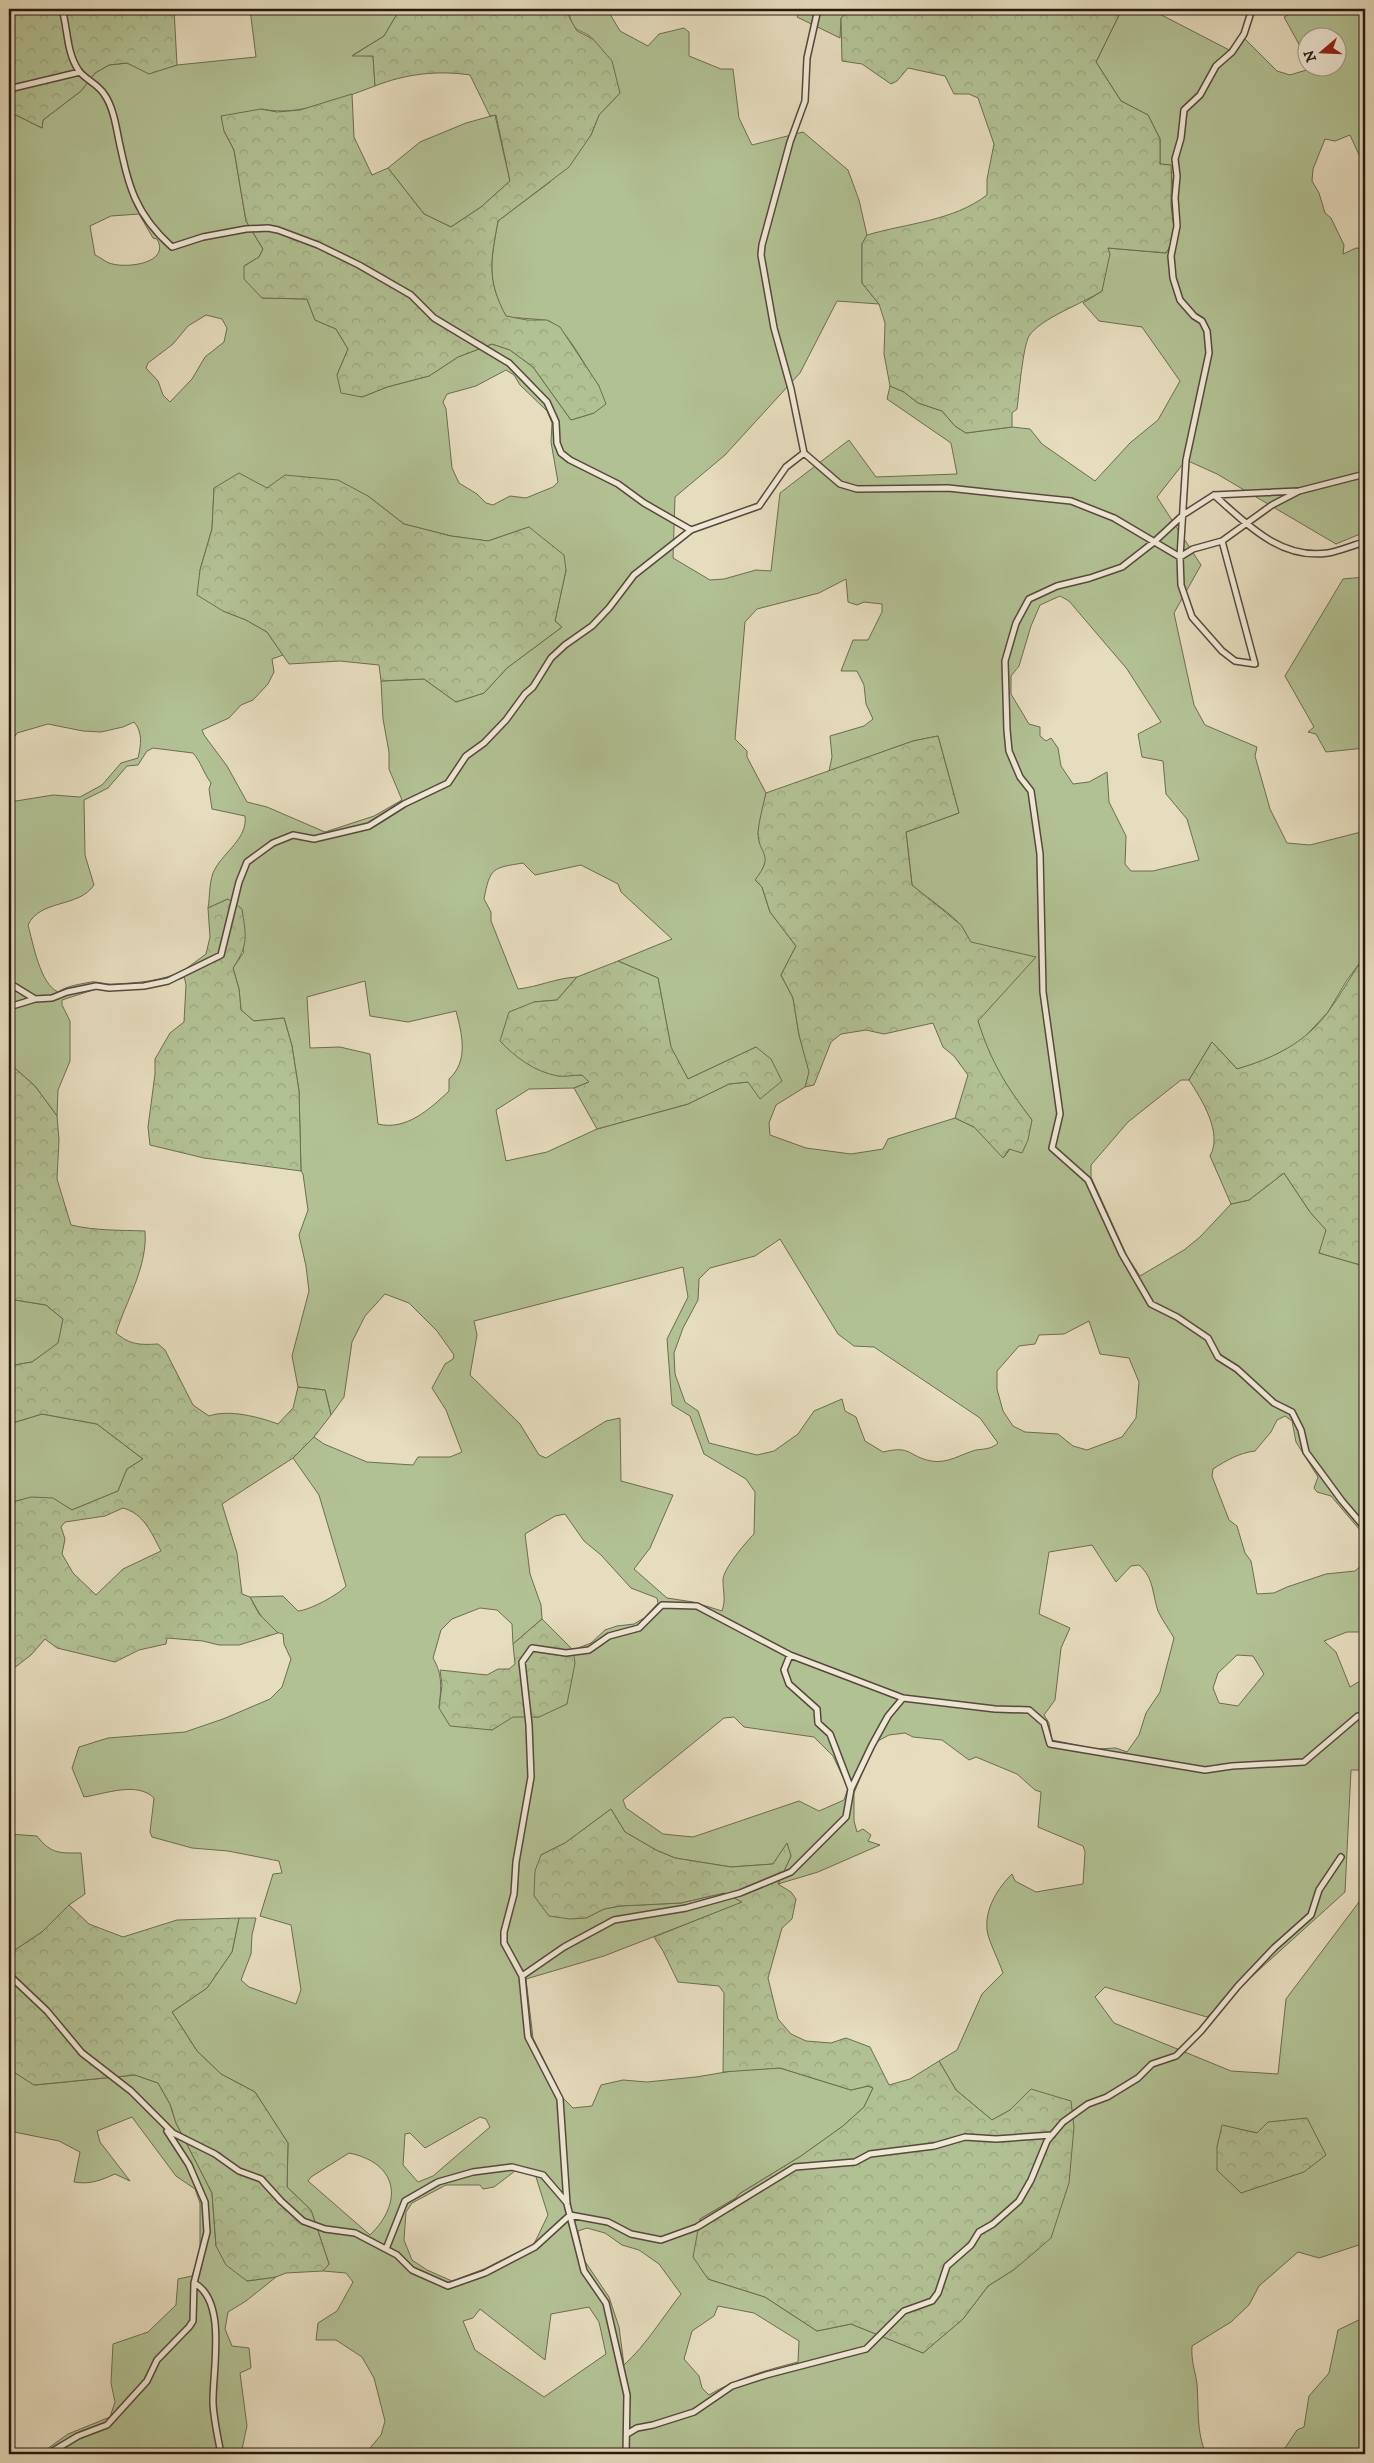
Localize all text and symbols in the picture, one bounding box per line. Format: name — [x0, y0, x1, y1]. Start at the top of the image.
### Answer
north arrow — [1296, 28, 1346, 78]
text: N — [1300, 47, 1321, 64]

